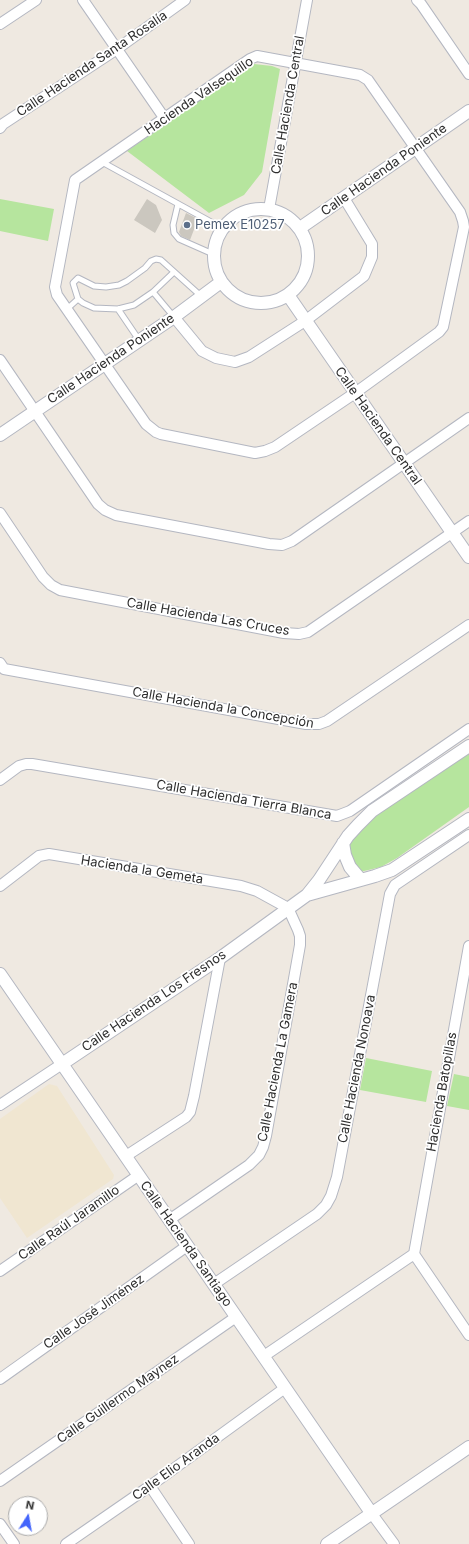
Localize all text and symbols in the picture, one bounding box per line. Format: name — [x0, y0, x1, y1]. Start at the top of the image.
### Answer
street label: Calle Hacienda Santa Rosalía — [14, 8, 170, 120]
street label: Calle Hacienda Central — [268, 35, 308, 175]
street label: Hacienda Valsequillo — [142, 54, 256, 138]
street label: Calle Hacienda Poniente — [318, 121, 450, 219]
place label: Pemex E10257 — [195, 217, 285, 233]
marker: Pemex E10257 — [182, 220, 192, 230]
street label: Calle Hacienda Poniente — [45, 311, 177, 407]
street label: Calle Hacienda Central — [331, 364, 425, 488]
street label: Calle Hacienda Las Cruces — [125, 595, 291, 639]
street label: Calle Hacienda la Concepción — [131, 684, 315, 732]
street label: Calle Hacienda Tierra Blanca — [155, 777, 333, 823]
street label: Hacienda la Gemeta — [80, 853, 204, 887]
street label: Calle Hacienda Los Fresnos — [79, 947, 229, 1055]
street label: Calle Hacienda La Gamera — [255, 981, 301, 1143]
street label: Calle Hacienda Nonoava — [335, 993, 379, 1145]
street label: Hacienda Batopillas — [424, 1031, 460, 1153]
street label: Calle Hacienda Santiago — [137, 1178, 235, 1310]
street label: Calle Raúl Jaramillo — [15, 1182, 123, 1264]
street label: Calle José Jiménez — [41, 1271, 147, 1353]
street label: Calle Guillermo Maynez — [54, 1351, 182, 1447]
street label: Calle Elio Aranda — [129, 1430, 223, 1504]
north arrow — [8, 1496, 48, 1536]
text: N — [25, 1498, 36, 1513]

